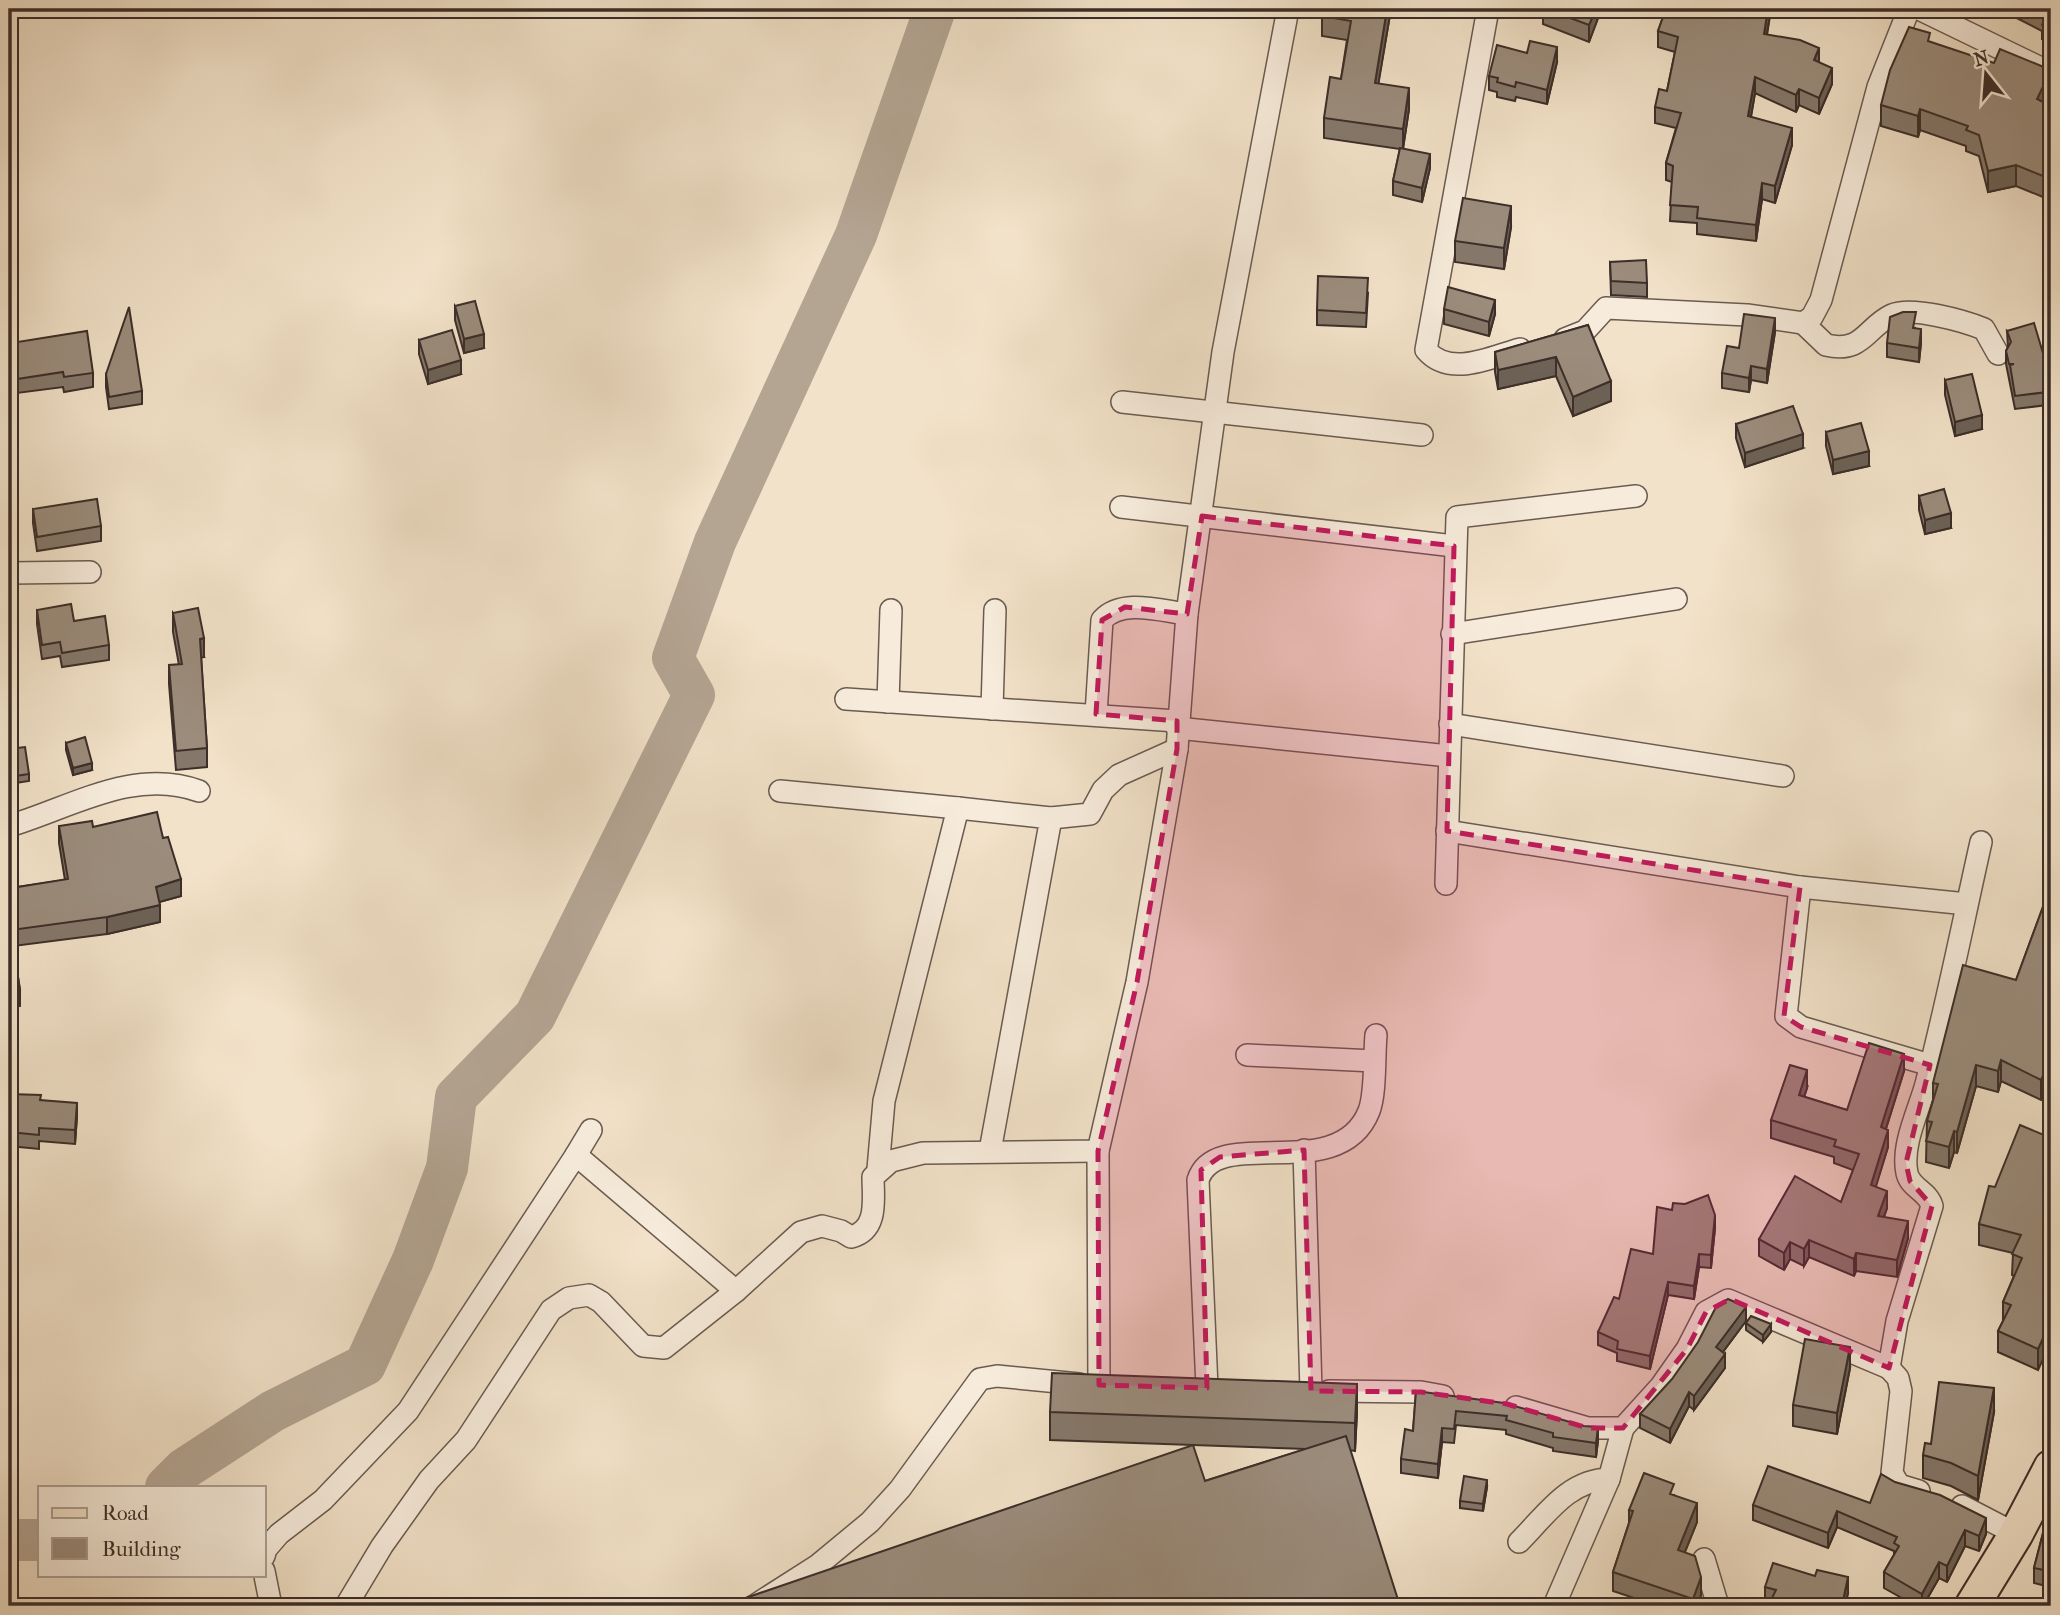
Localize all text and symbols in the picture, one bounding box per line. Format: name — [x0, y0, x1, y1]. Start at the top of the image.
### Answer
north arrow — [1952, 38, 2022, 108]
text: N — [1971, 46, 1992, 71]
legend — [38, 1486, 266, 1576]
text: Road — [102, 1501, 149, 1525]
text: Building — [102, 1537, 181, 1561]

